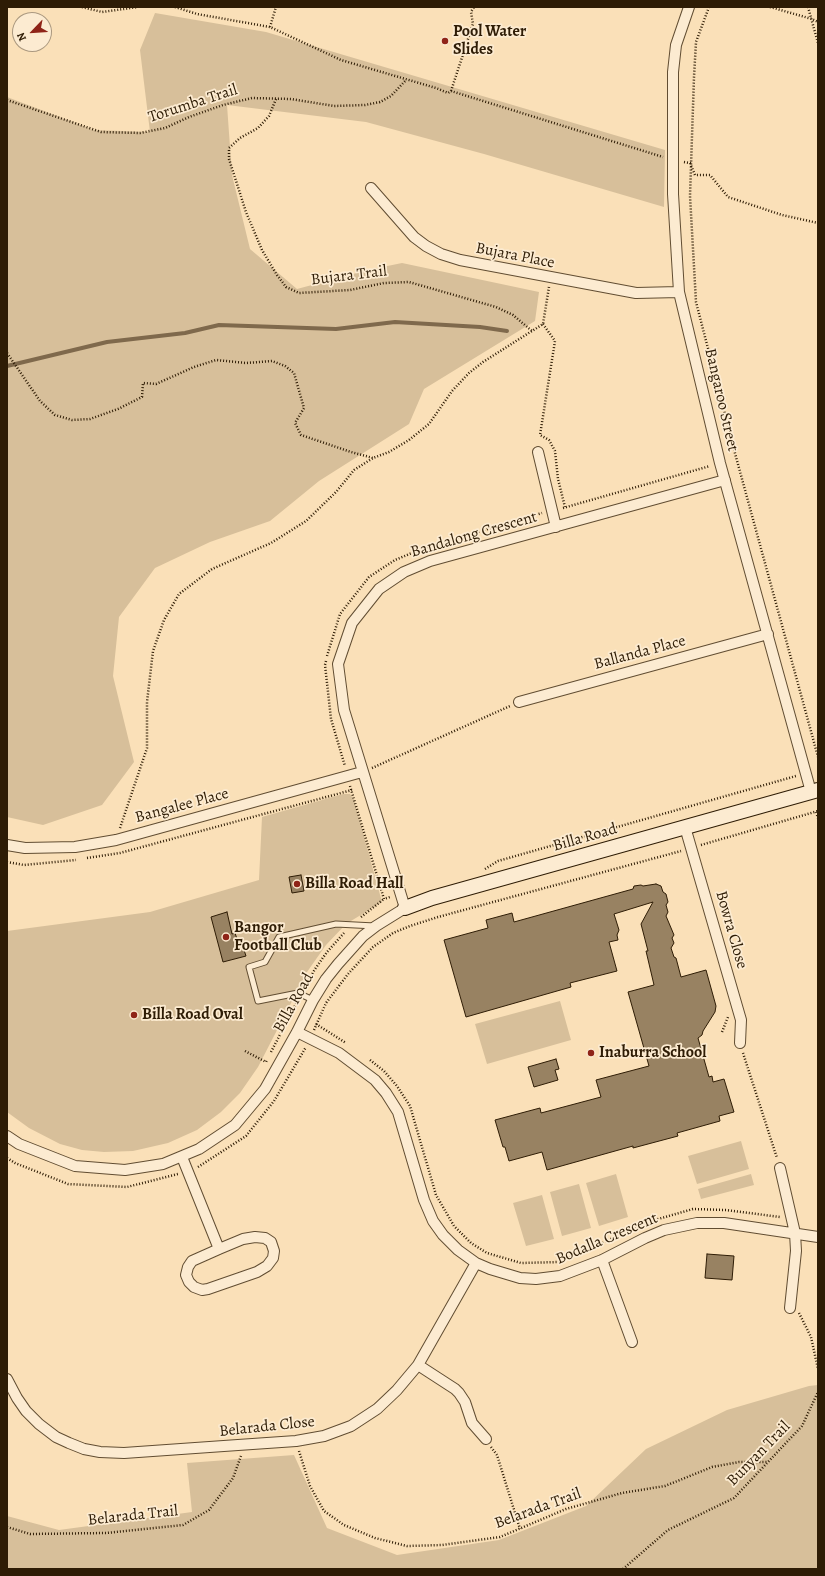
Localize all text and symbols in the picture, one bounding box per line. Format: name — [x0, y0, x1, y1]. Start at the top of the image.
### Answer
north arrow — [12, 12, 52, 52]
place label: Pool Water Slides — [453, 22, 526, 60]
text: N — [13, 30, 30, 44]
marker: Pool Water Slides — [440, 36, 450, 46]
street label: Torumba Trail — [146, 81, 240, 127]
street label: Bujara Place — [474, 239, 556, 273]
street label: Bujara Trail — [310, 262, 388, 290]
street label: Bangaroo Street — [700, 346, 742, 454]
street label: Bandalong Crescent — [409, 508, 539, 562]
street label: Ballanda Place — [592, 632, 688, 674]
street label: Bangalee Place — [133, 784, 231, 828]
street label: Billa Road — [551, 820, 619, 856]
place label: Billa Road Hall — [305, 874, 404, 894]
marker: Billa Road Hall — [292, 879, 302, 889]
street label: Bowra Close — [711, 889, 751, 971]
place label: Bangor Football Club — [234, 918, 322, 956]
marker: Bangor Football Club — [221, 932, 231, 942]
street label: Billa Road — [270, 970, 318, 1036]
place label: Billa Road Oval — [142, 1005, 243, 1025]
marker: Billa Road Oval — [129, 1010, 139, 1020]
place label: Inaburra School — [599, 1043, 707, 1063]
marker: Inaburra School — [586, 1048, 596, 1058]
street label: Bodalla Crescent — [553, 1209, 661, 1269]
street label: Belarada Close — [218, 1412, 316, 1442]
street label: Bunyan Trail — [723, 1417, 795, 1491]
street label: Belarada Trail — [492, 1484, 584, 1534]
street label: Belarada Trail — [87, 1502, 179, 1530]

